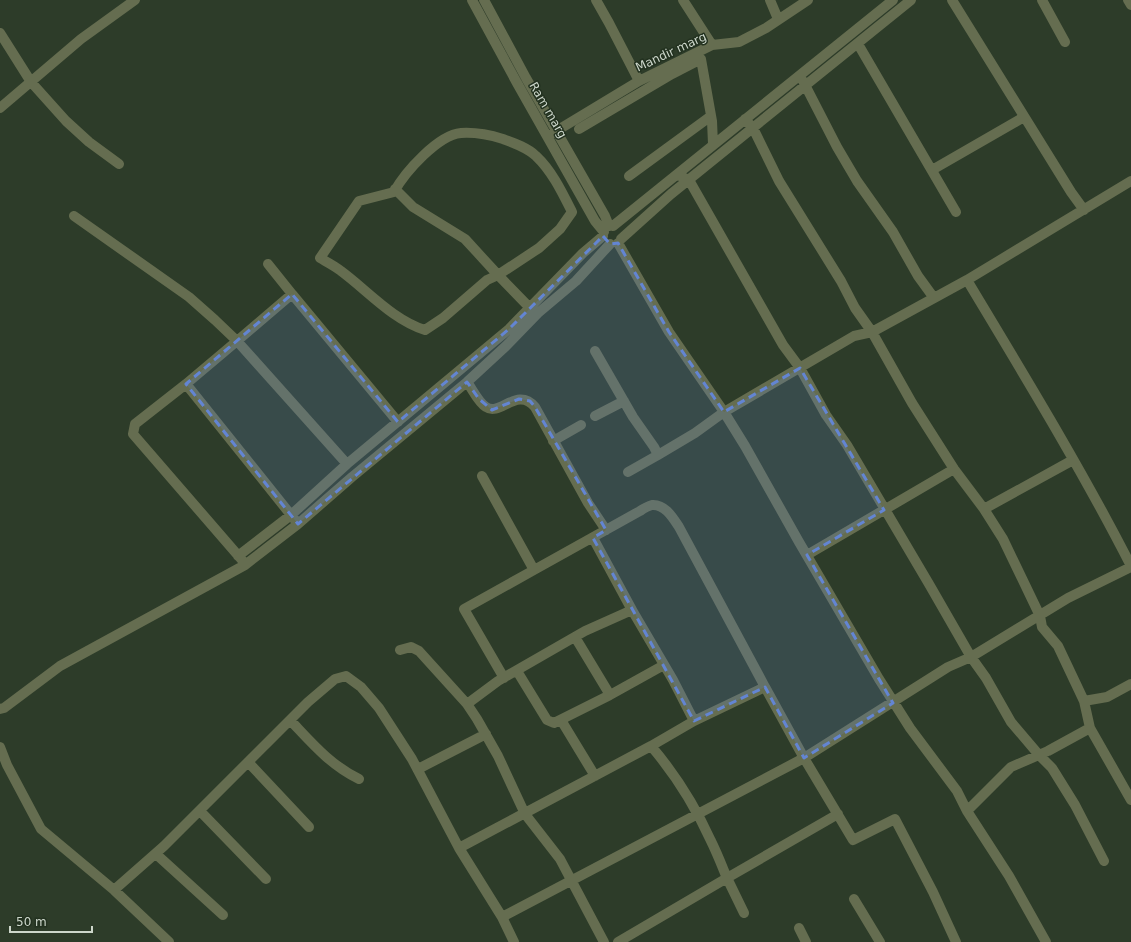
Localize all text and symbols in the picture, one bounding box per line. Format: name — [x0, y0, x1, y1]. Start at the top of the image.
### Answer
street label: Mandir marg — [633, 30, 709, 74]
street label: Ram marg — [526, 80, 570, 140]
scale bar — [10, 908, 92, 934]
text: 50 m — [16, 915, 47, 929]

